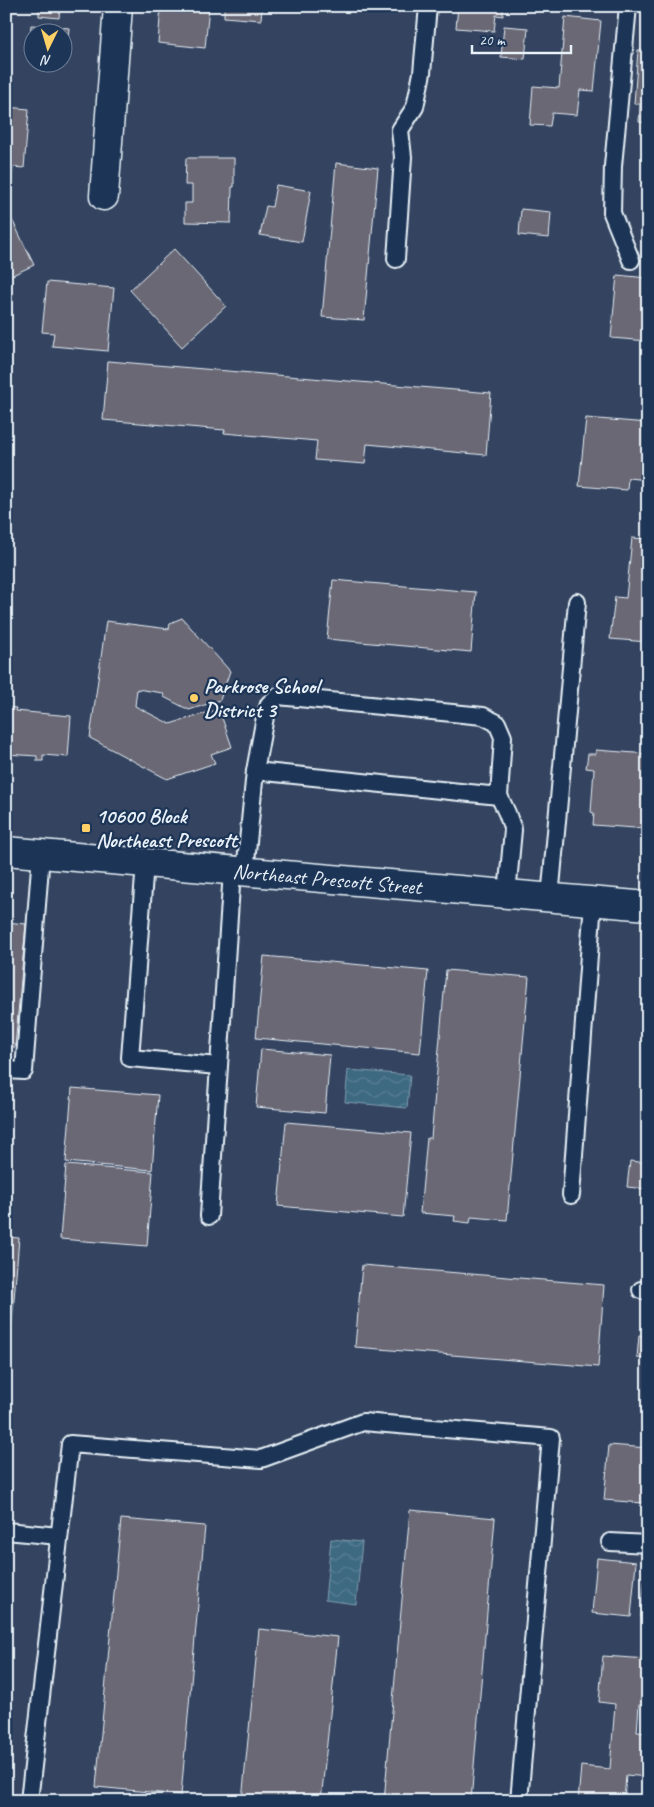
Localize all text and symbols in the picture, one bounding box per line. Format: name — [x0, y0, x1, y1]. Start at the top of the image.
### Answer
north arrow — [22, 22, 72, 72]
scale bar — [472, 22, 570, 54]
text: 20 m — [479, 31, 506, 50]
text: N — [40, 51, 52, 69]
place label: Parkrose School District 3 — [204, 673, 323, 723]
marker: Parkrose School District 3 — [188, 692, 200, 704]
place label: 10600 Block Northeast Prescott — [96, 803, 239, 853]
marker: 10600 Block Northeast Prescott — [80, 822, 92, 834]
street label: Northeast Prescott Street — [232, 858, 424, 900]

